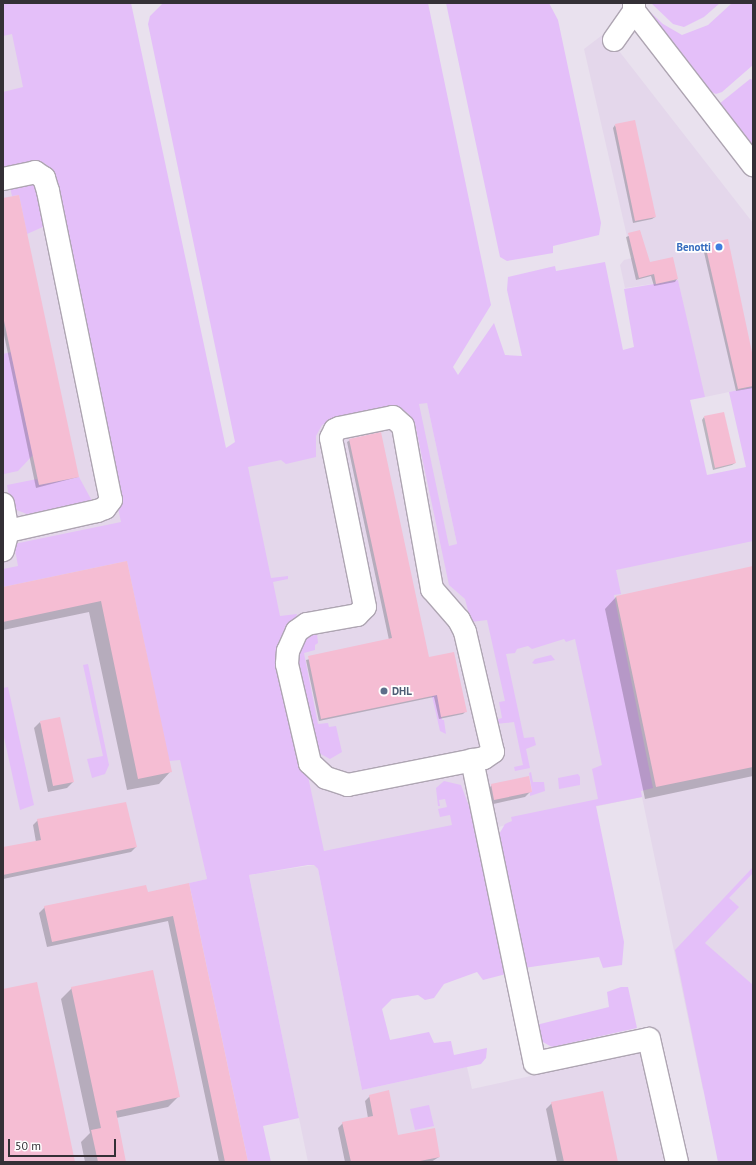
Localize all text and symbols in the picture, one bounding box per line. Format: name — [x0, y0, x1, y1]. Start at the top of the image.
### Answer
place label: Benotti — [676, 240, 711, 254]
marker: Benotti — [714, 242, 724, 252]
place label: DHL — [392, 684, 412, 698]
marker: DHL — [379, 686, 389, 696]
scale bar — [10, 1131, 118, 1157]
text: 50 m — [15, 1138, 41, 1153]

